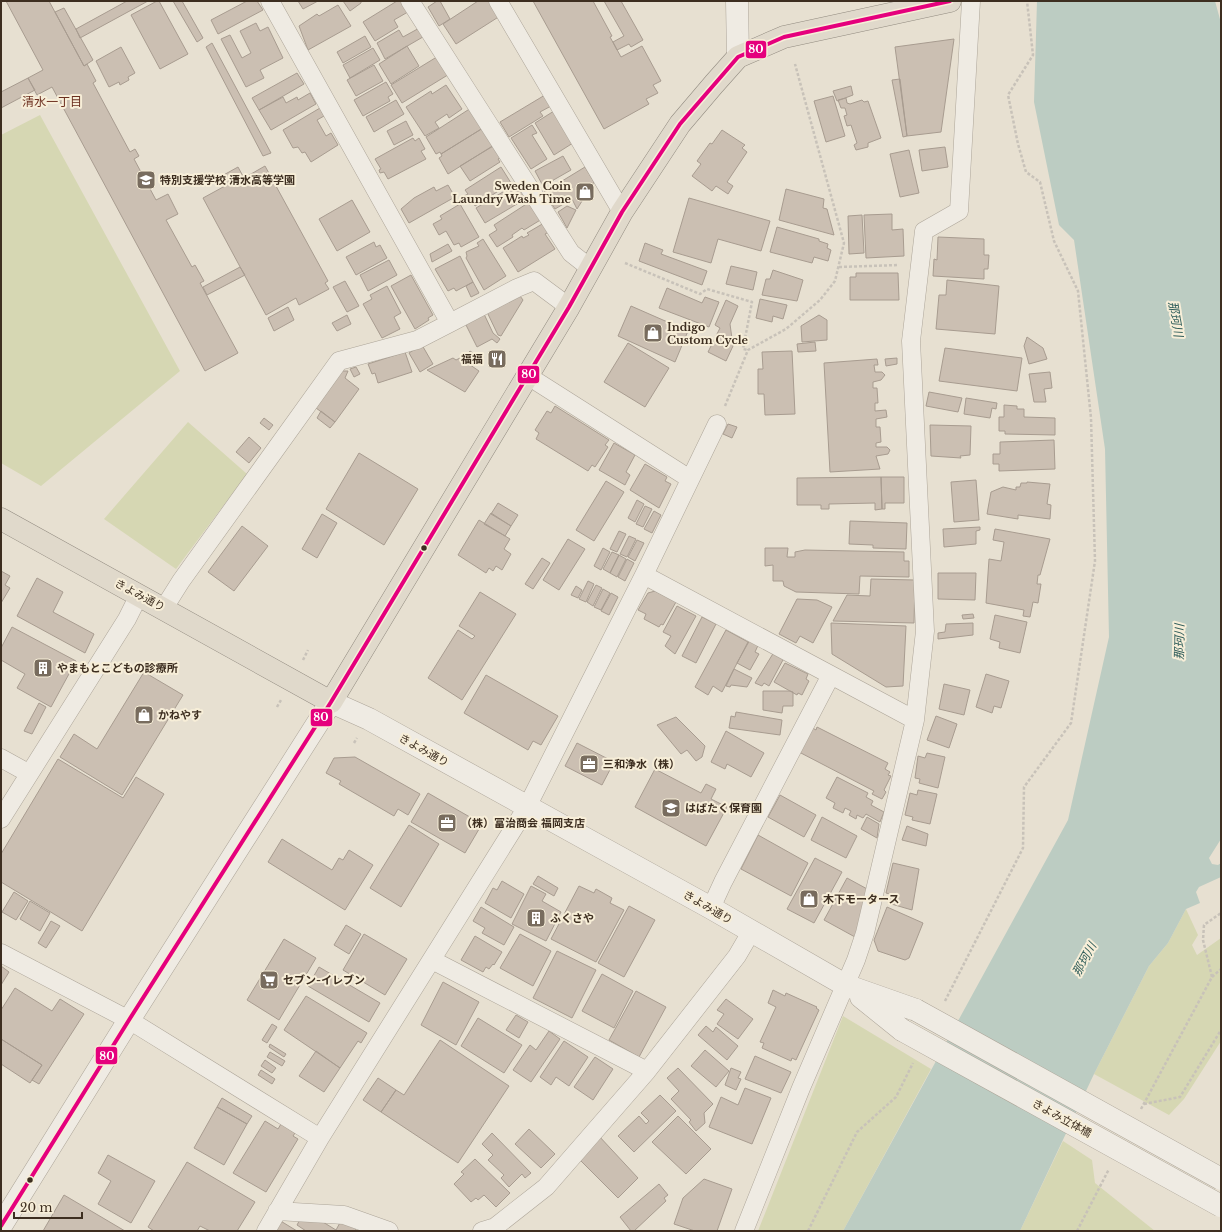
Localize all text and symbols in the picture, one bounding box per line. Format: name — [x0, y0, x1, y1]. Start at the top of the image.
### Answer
line badge: 80 — [745, 40, 767, 59]
text: 80 — [748, 42, 764, 56]
district label: 清水一丁目 — [22, 94, 82, 109]
school or university icon: 特別支援学校 清水高等学園 — [135, 169, 157, 191]
place label: 特別支援学校 清水高等学園 — [160, 173, 295, 187]
place label: Sweden Coin Laundry Wash Time — [452, 179, 572, 206]
shop icon: Sweden Coin Laundry Wash Time — [574, 181, 596, 203]
water label: 那珂川 — [1165, 300, 1187, 340]
place label: Indigo Custom Cycle — [667, 320, 749, 347]
shop icon: Indigo Custom Cycle — [642, 322, 664, 344]
restaurant icon: 福福 — [486, 348, 508, 370]
place label: 福福 — [461, 352, 483, 366]
line badge: 80 — [517, 365, 540, 384]
text: 80 — [521, 367, 537, 381]
unlabelled marker — [419, 543, 429, 553]
street label: きよみ通り — [112, 576, 168, 614]
water label: 那珂川 — [1171, 622, 1187, 660]
building icon: やまもとこどもの診療所 — [32, 657, 54, 679]
place label: やまもとこどもの診療所 — [57, 661, 178, 675]
shop icon: かねやす — [133, 704, 155, 726]
place label: かねやす — [158, 708, 202, 722]
line badge: 80 — [310, 708, 333, 727]
text: 80 — [313, 710, 329, 724]
street label: きよみ通り — [397, 731, 451, 769]
office icon: 三和浄水（株） — [578, 753, 600, 775]
place label: 三和浄水（株） — [603, 757, 680, 771]
school or university icon: はばたく保育園 — [660, 797, 682, 819]
place label: はばたく保育園 — [685, 801, 762, 815]
office icon: （株）冨治商会 福岡支店 — [436, 812, 458, 834]
place label: （株）冨治商会 福岡支店 — [461, 816, 585, 830]
street label: きよみ通り — [681, 887, 735, 927]
shop icon: 木下モータース — [798, 888, 820, 910]
place label: 木下モータース — [823, 892, 899, 906]
building icon: ふくさや — [525, 907, 547, 929]
place label: ふくさや — [550, 911, 594, 925]
water label: 那珂川 — [1069, 938, 1100, 978]
supermarket icon: セブン-イレブン — [258, 969, 280, 991]
place label: セブン-イレブン — [283, 973, 365, 987]
line badge: 80 — [95, 1046, 118, 1065]
text: 80 — [99, 1049, 115, 1063]
street label: きよみ立体橋 — [1030, 1096, 1094, 1140]
unlabelled marker — [25, 1175, 35, 1185]
scale bar — [14, 1194, 82, 1220]
text: 20 m — [20, 1200, 52, 1215]

